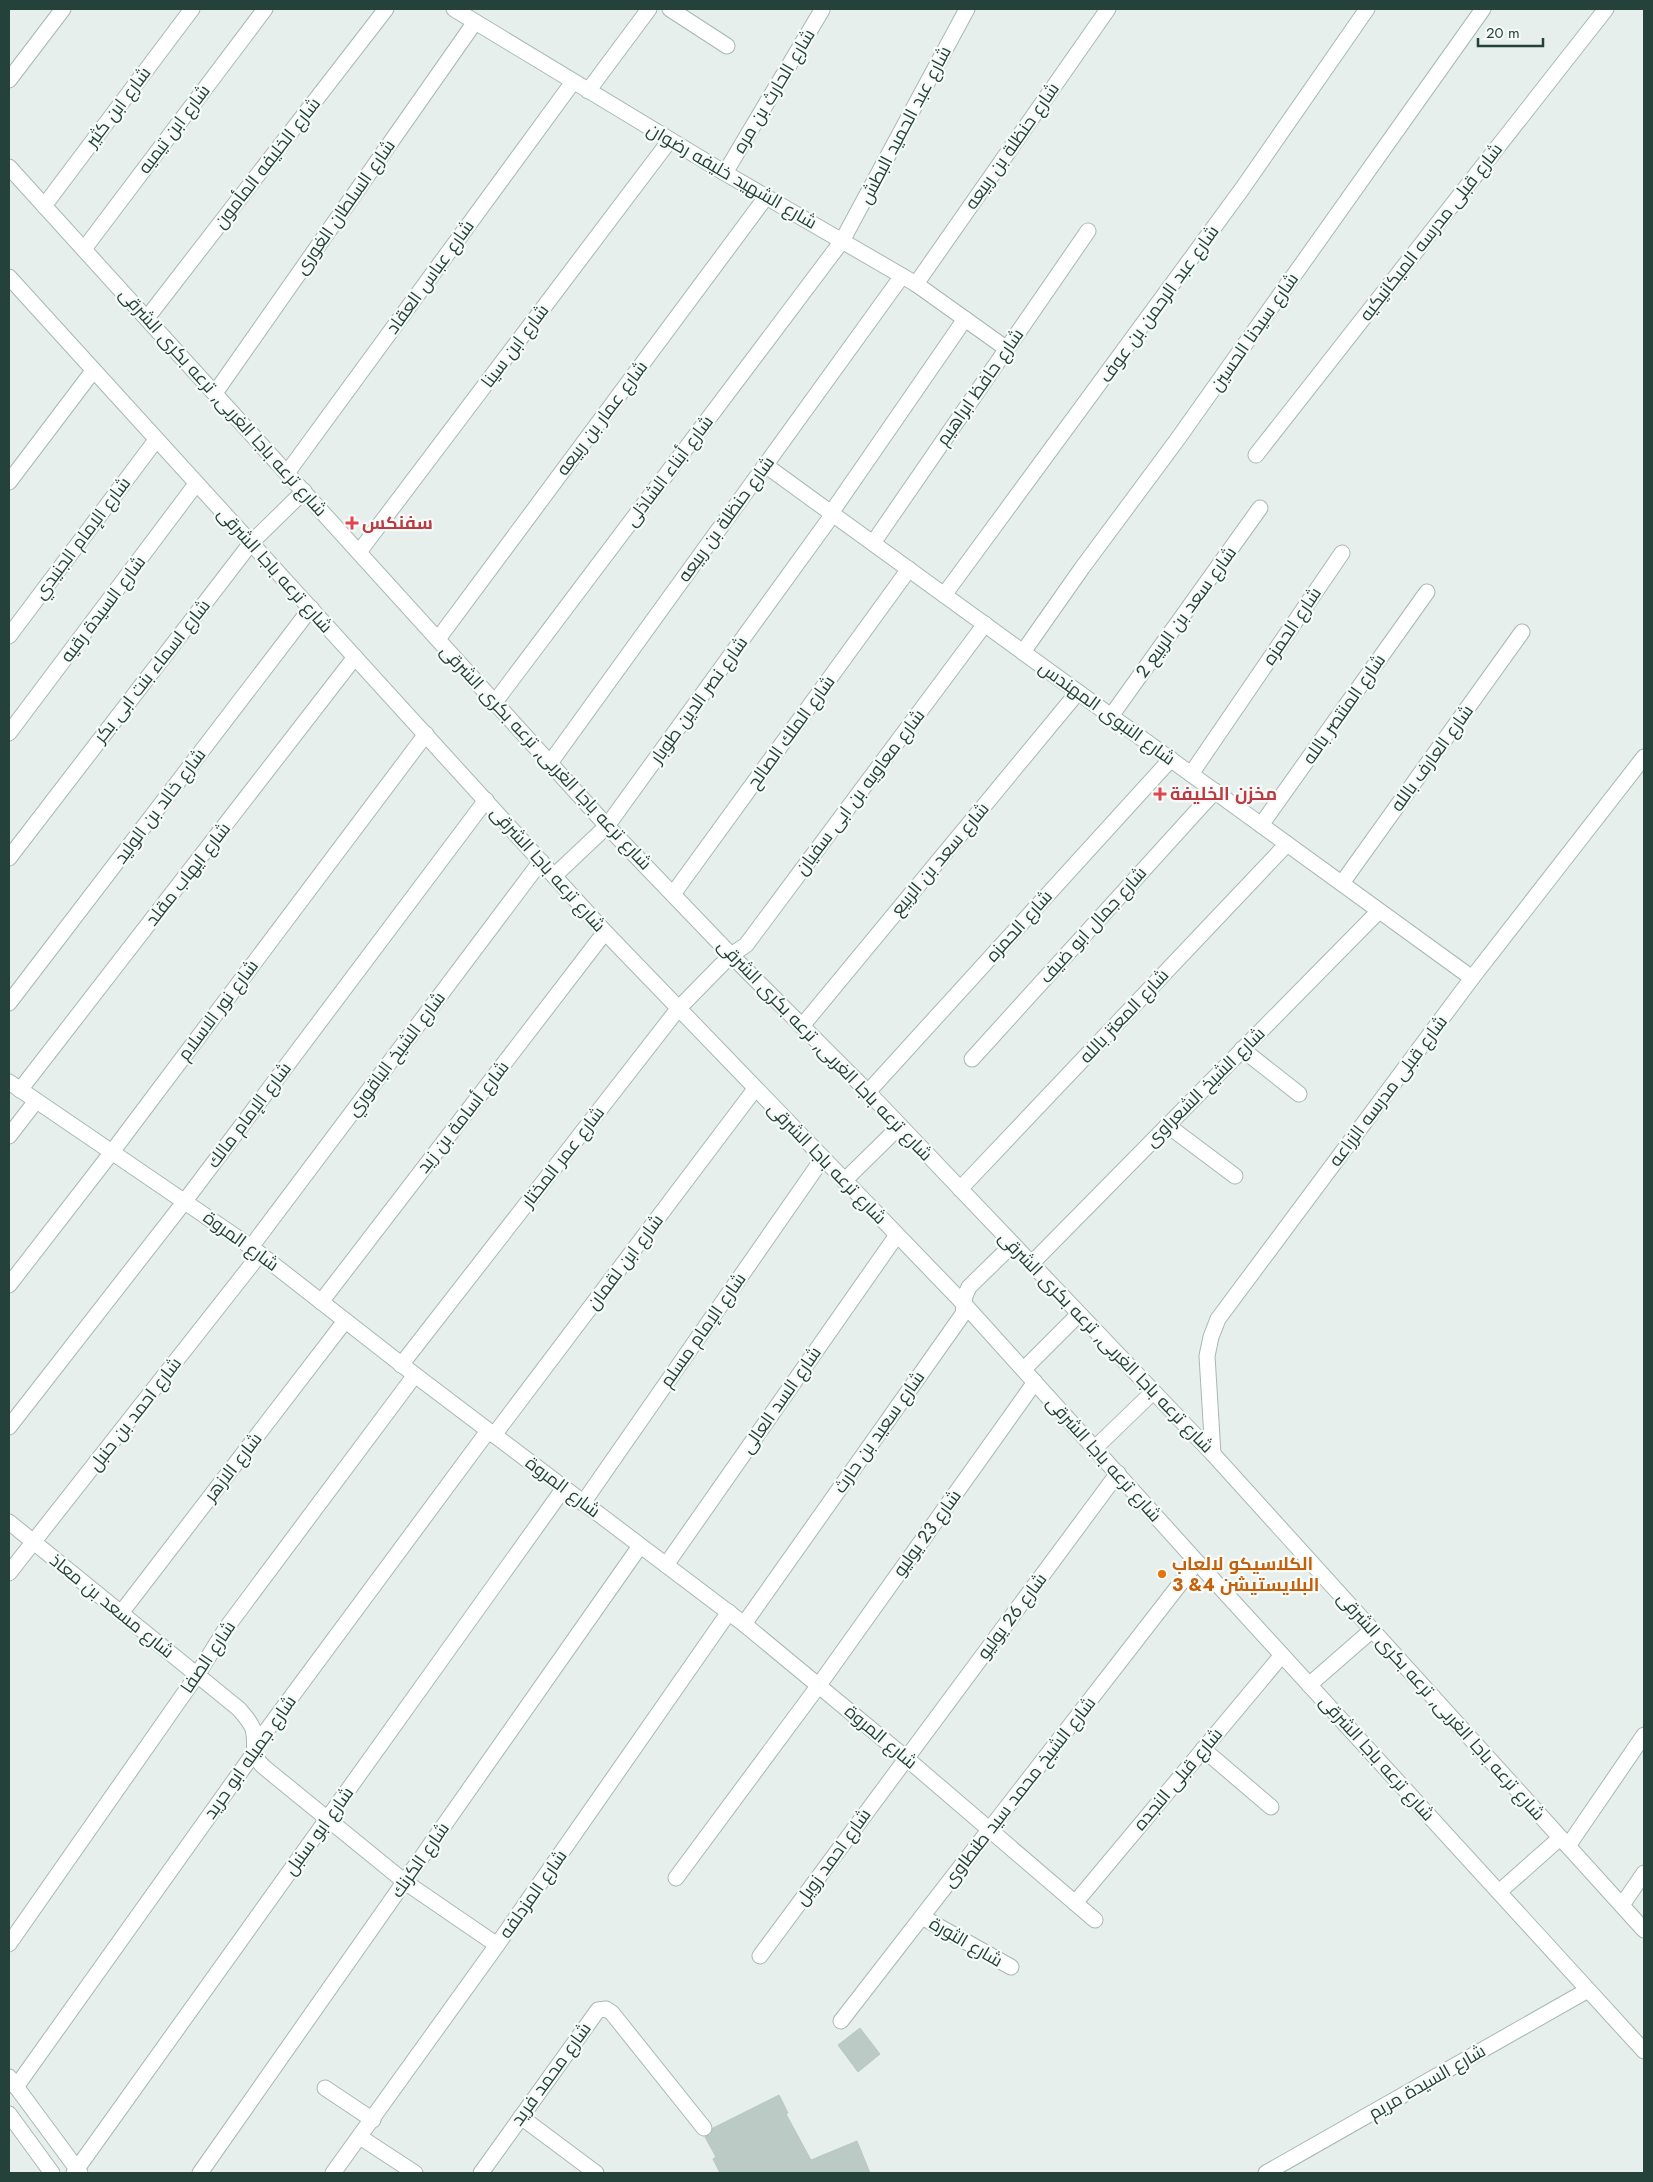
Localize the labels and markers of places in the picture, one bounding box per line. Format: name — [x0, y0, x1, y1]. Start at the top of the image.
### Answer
place label: سفنكس — [362, 510, 433, 536]
marker: سفنكس — [346, 517, 358, 529]
place label: مخزن الخليفة — [1170, 781, 1277, 807]
marker: مخزن الخليفة — [1154, 788, 1166, 800]
place label: الكلاسيكو لالعاب البلايستيشن 4& 3 — [1172, 1551, 1319, 1598]
marker: الكلاسيكو لالعاب البلايستيشن 4& 3 — [1156, 1568, 1168, 1580]

